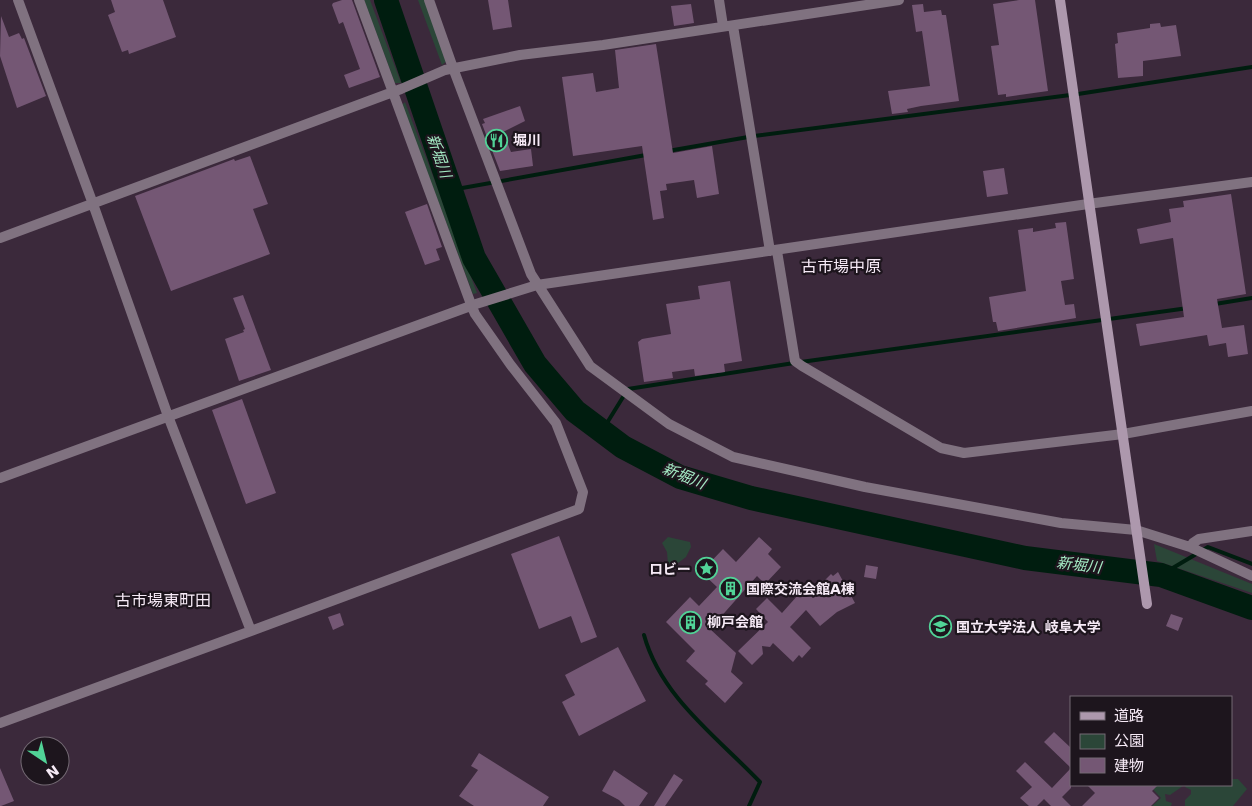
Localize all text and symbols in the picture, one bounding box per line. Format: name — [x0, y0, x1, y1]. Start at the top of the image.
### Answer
restaurant icon: 堀川 — [485, 128, 509, 152]
water label: 新堀川 — [423, 132, 455, 182]
place label: 堀川 — [513, 132, 541, 148]
district label: 古市場中原 — [801, 257, 881, 276]
water label: 新堀川 — [660, 459, 710, 494]
water label: 新堀川 — [1056, 553, 1104, 577]
place icon: ロビー — [695, 557, 719, 581]
place label: ロビー — [649, 561, 691, 577]
building icon: 国際交流会館A棟 — [718, 577, 742, 601]
place label: 国際交流会館A棟 — [746, 581, 855, 597]
district label: 古市場東町田 — [115, 591, 211, 610]
building icon: 柳戸会館 — [679, 610, 703, 634]
place label: 柳戸会館 — [707, 614, 763, 630]
school or university icon: 国立大学法人 岐阜大学 — [928, 615, 952, 639]
place label: 国立大学法人 岐阜大学 — [956, 619, 1101, 635]
legend — [1070, 696, 1232, 786]
text: 道路 — [1114, 707, 1144, 725]
text: 公園 — [1114, 732, 1144, 750]
north arrow — [20, 736, 70, 786]
text: 建物 — [1114, 757, 1144, 775]
text: N — [43, 762, 62, 782]

